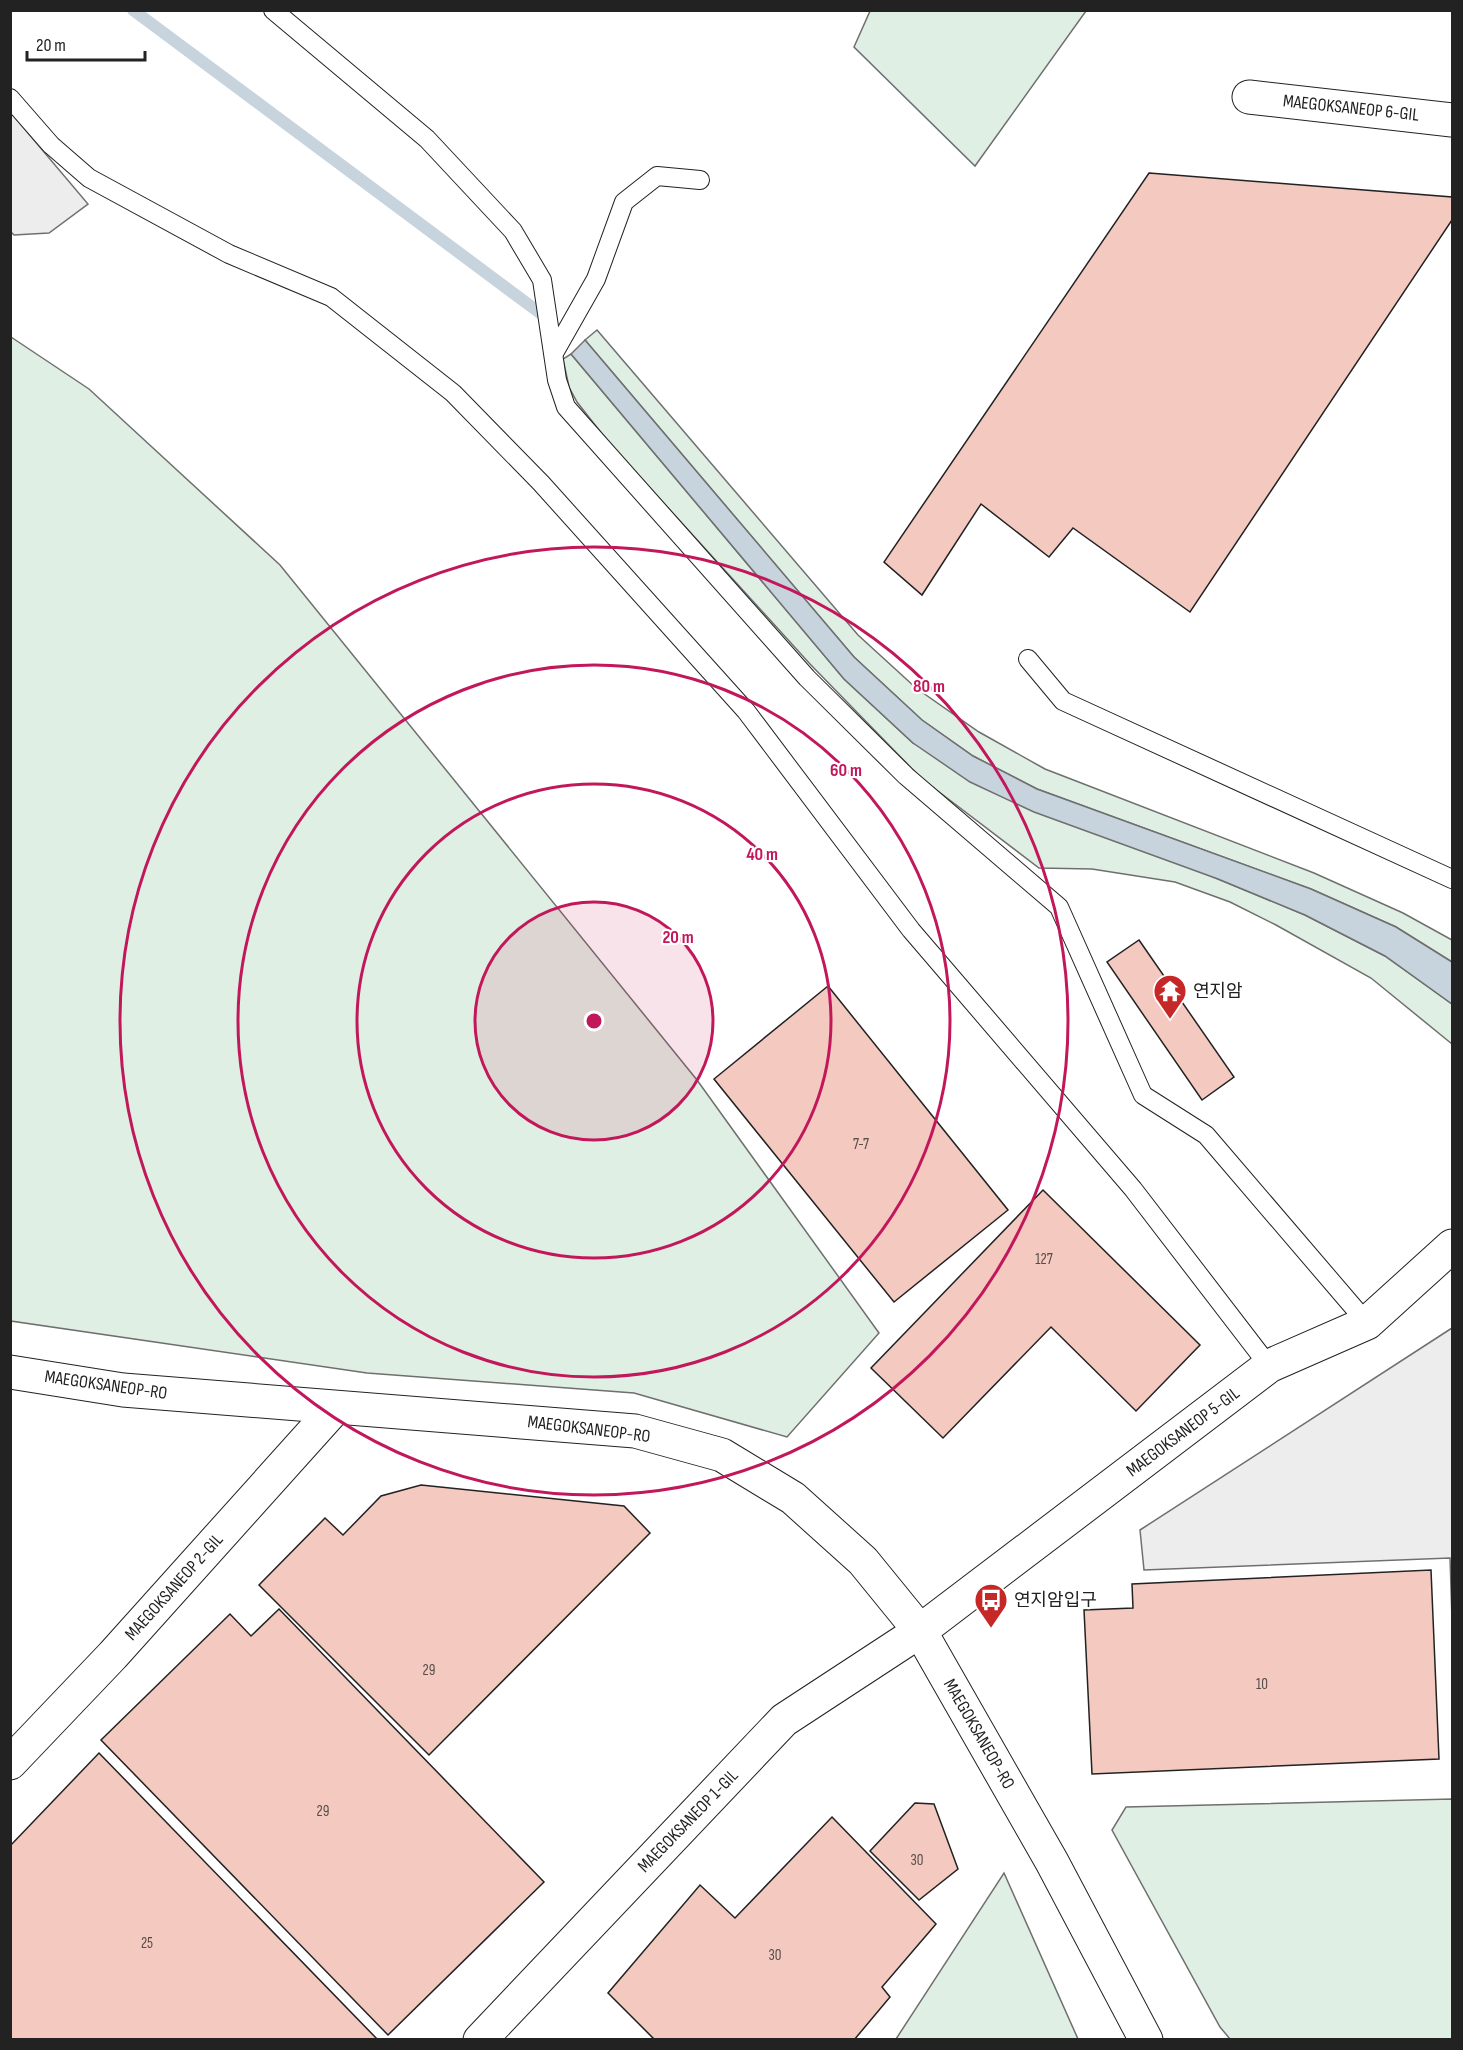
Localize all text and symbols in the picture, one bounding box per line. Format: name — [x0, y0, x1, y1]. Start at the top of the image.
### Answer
scale bar — [27, 24, 146, 62]
text: 20 m — [36, 35, 66, 56]
street label: MAEGOKSANEOP 6-GIL — [1282, 90, 1420, 126]
text: 80 m — [913, 676, 945, 697]
text: 60 m — [830, 760, 862, 781]
text: 40 m — [746, 844, 778, 865]
text: 20 m — [662, 927, 694, 948]
temple icon: 연지암 — [1152, 973, 1188, 1020]
place label: 연지암 — [1193, 981, 1243, 1002]
centre of rings — [584, 1011, 604, 1031]
house number: 7-7 — [853, 1135, 869, 1154]
house number: 127 — [1035, 1250, 1053, 1269]
street label: MAEGOKSANEOP-RO — [43, 1366, 169, 1404]
street label: MAEGOKSANEOP 5-GIL — [1122, 1383, 1244, 1481]
street label: MAEGOKSANEOP-RO — [526, 1411, 652, 1447]
street label: MAEGOKSANEOP 2-GIL — [121, 1529, 228, 1645]
bus stop icon: 연지암입구 — [973, 1582, 1009, 1629]
place label: 연지암입구 — [1014, 1590, 1097, 1611]
house number: 29 — [423, 1661, 435, 1680]
street label: MAEGOKSANEOP-RO — [939, 1675, 1019, 1793]
house number: 10 — [1256, 1675, 1268, 1694]
street label: MAEGOKSANEOP 1-GIL — [634, 1765, 743, 1877]
house number: 29 — [317, 1802, 329, 1821]
house number: 30 — [911, 1851, 923, 1870]
house number: 25 — [141, 1934, 153, 1953]
house number: 30 — [769, 1946, 781, 1965]

